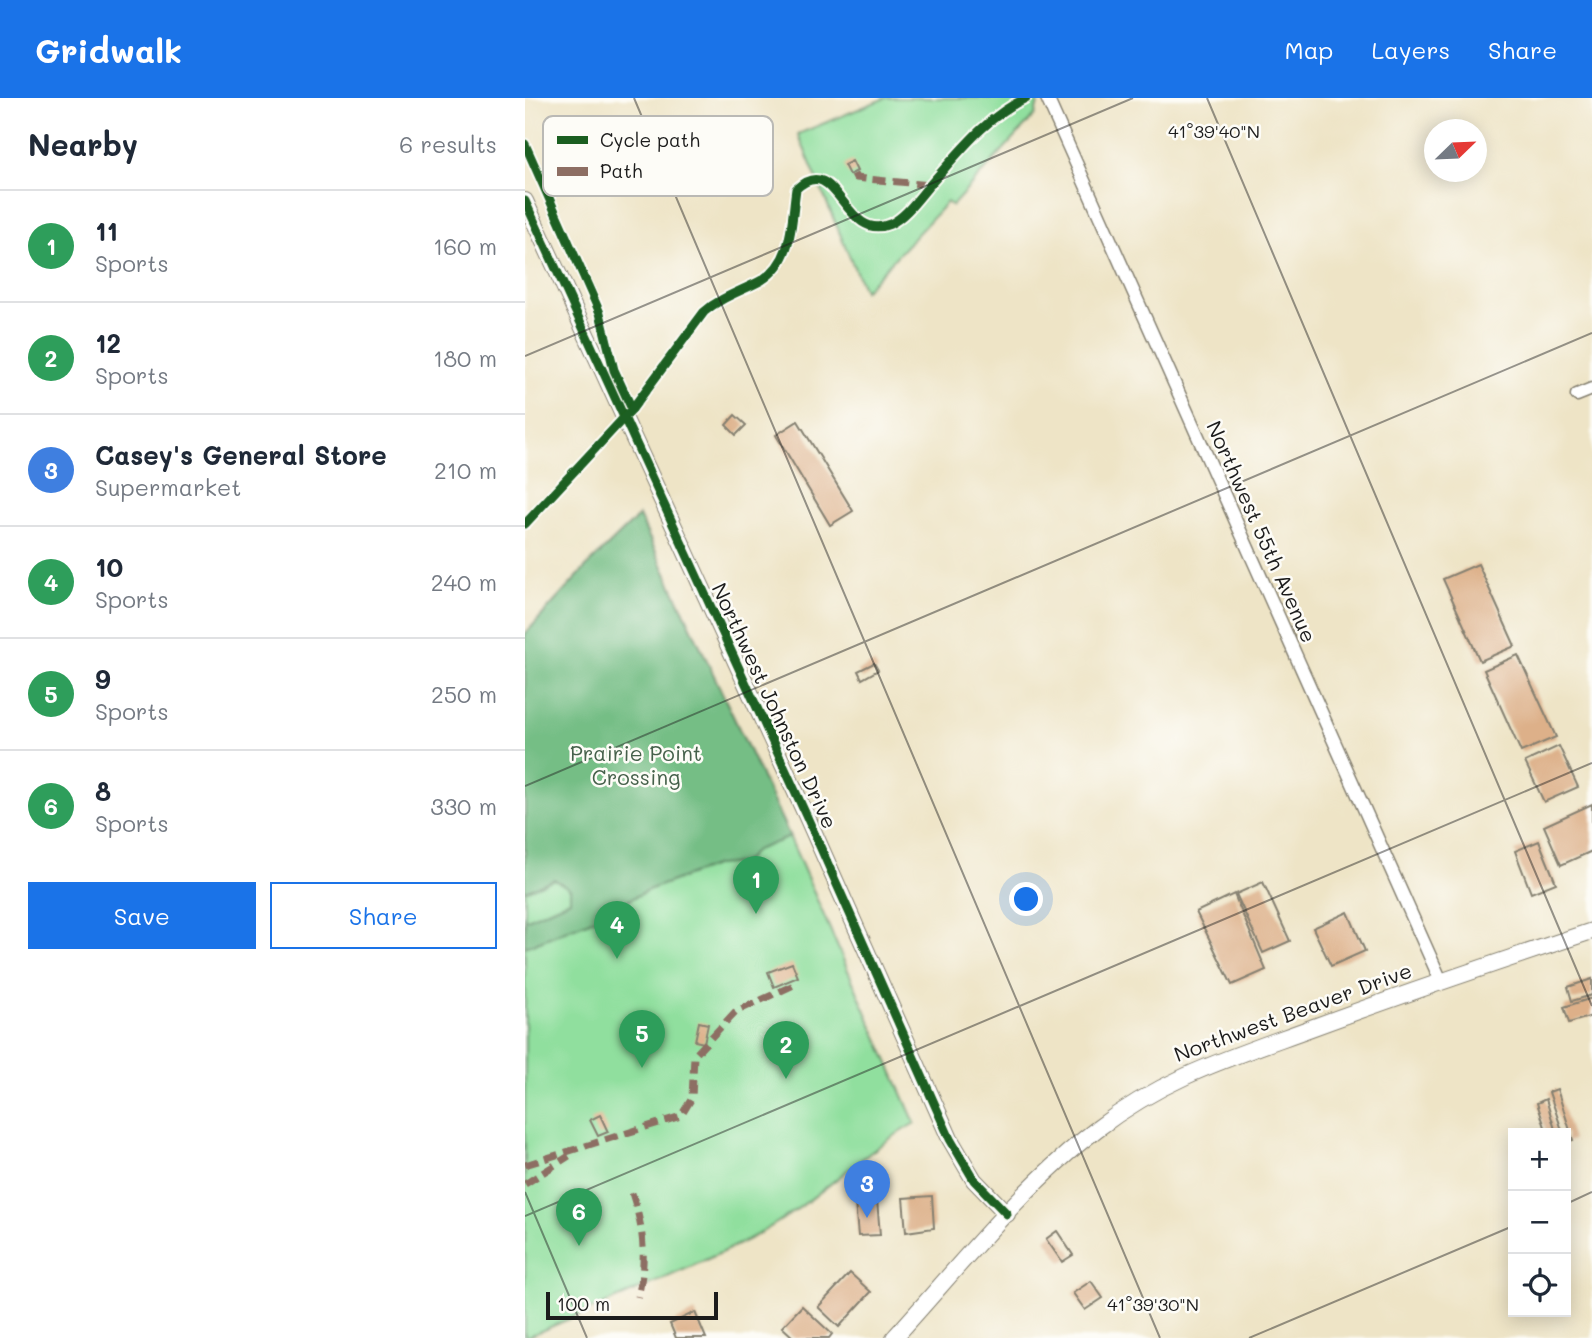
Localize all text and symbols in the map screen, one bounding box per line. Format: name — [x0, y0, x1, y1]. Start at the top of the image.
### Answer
text: Gridwalk — [35, 28, 182, 71]
text: Map — [1285, 34, 1333, 65]
text: Layers — [1371, 34, 1450, 65]
text: Share — [1488, 34, 1557, 65]
legend — [543, 116, 773, 196]
text: 41°39'40"N — [1168, 119, 1260, 143]
north arrow — [1424, 119, 1487, 182]
text: Nearby — [28, 124, 138, 164]
text: Cycle path — [600, 127, 700, 152]
text: 6 results — [399, 129, 497, 159]
text: Path — [600, 158, 643, 183]
text: 11 — [95, 214, 118, 248]
text: 1 — [46, 231, 56, 261]
text: 160 m — [433, 231, 497, 261]
text: Sports — [95, 248, 169, 278]
text: 12 — [95, 326, 121, 360]
text: 2 — [45, 343, 57, 373]
text: 180 m — [433, 343, 497, 373]
text: Sports — [95, 360, 169, 390]
street label: Northwest 55th Avenue — [1201, 416, 1324, 647]
text: Casey's General Store — [95, 438, 387, 472]
text: 3 — [44, 455, 58, 485]
text: 210 m — [434, 455, 497, 485]
text: Supermarket — [95, 472, 241, 502]
text: 10 — [95, 550, 123, 584]
text: 4 — [44, 567, 58, 597]
text: 240 m — [431, 567, 497, 597]
street label: Northwest Johnston Drive — [706, 578, 844, 833]
text: Sports — [95, 584, 169, 614]
text: 9 — [95, 662, 111, 696]
text: 5 — [44, 679, 58, 709]
text: 250 m — [431, 679, 497, 709]
text: Sports — [95, 696, 169, 726]
park label: Prairie Point Crossing — [570, 739, 702, 790]
text: 8 — [95, 774, 111, 808]
text: 6 — [44, 791, 58, 821]
text: 330 m — [430, 791, 497, 821]
text: Sports — [95, 808, 169, 838]
pin: 1 — [733, 856, 779, 914]
button: Save — [28, 882, 256, 949]
button: Share — [270, 882, 497, 949]
your location — [1009, 882, 1043, 916]
pin: 4 — [594, 901, 640, 959]
street label: Northwest Beaver Drive — [1170, 956, 1415, 1067]
pin: 5 — [619, 1010, 665, 1068]
pin: 2 — [763, 1021, 809, 1079]
map controls — [1508, 1128, 1571, 1317]
button: + — [1508, 1128, 1571, 1191]
pin: 3 — [844, 1160, 890, 1218]
pin: 6 — [556, 1188, 602, 1246]
button: − — [1508, 1191, 1571, 1254]
button: locate — [1508, 1254, 1571, 1317]
scale bar — [546, 1289, 717, 1321]
text: 100 m — [557, 1291, 610, 1316]
text: 41°39'30"N — [1107, 1292, 1199, 1316]

